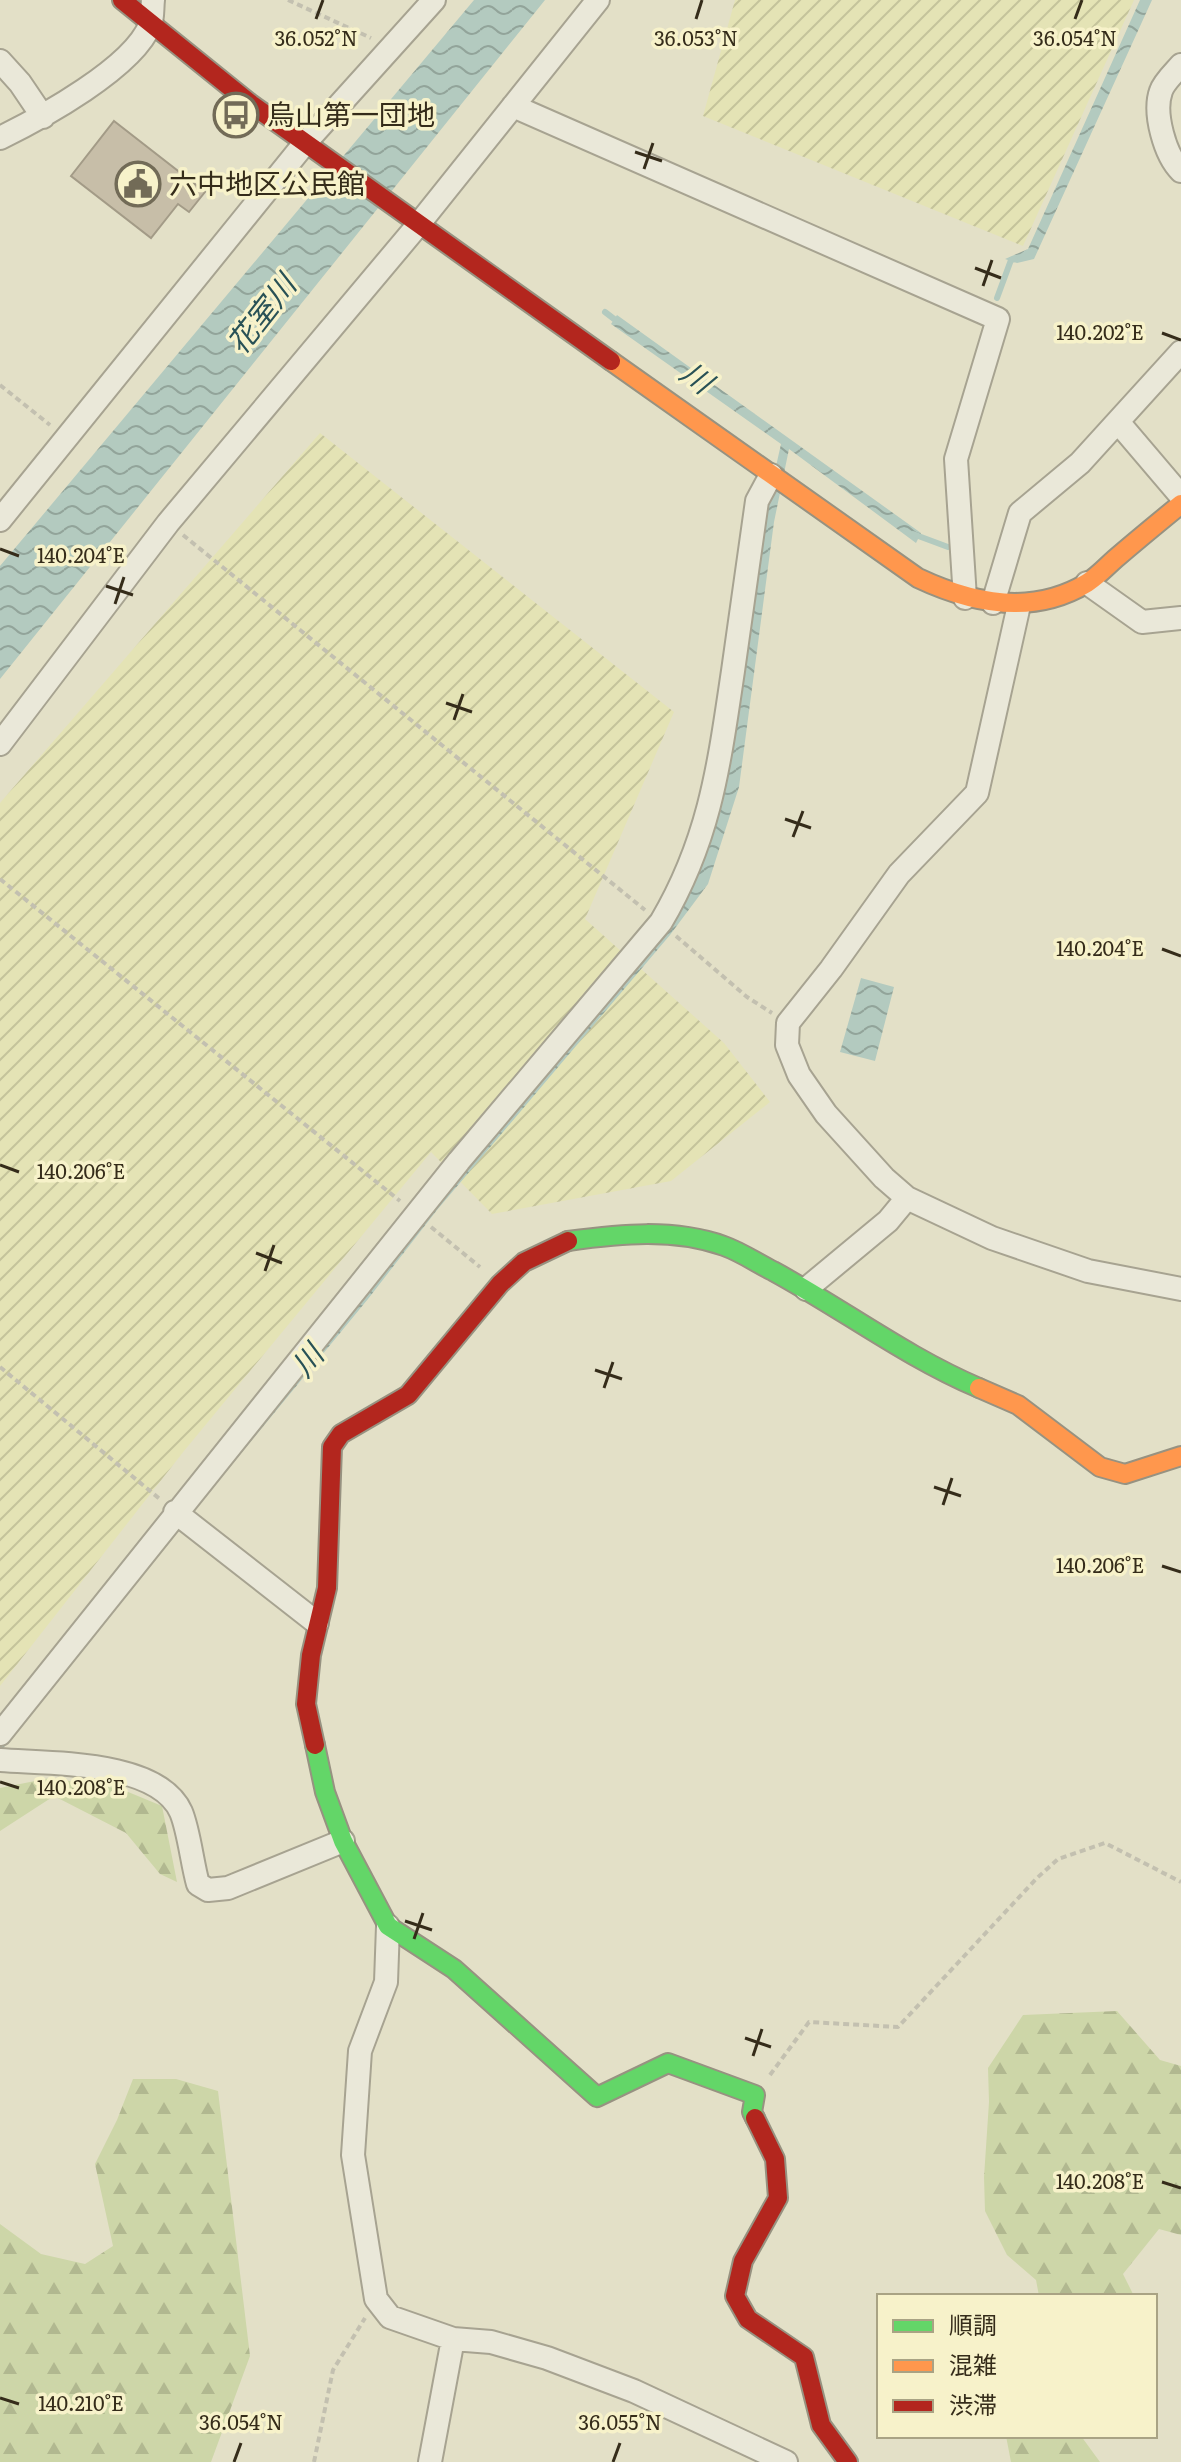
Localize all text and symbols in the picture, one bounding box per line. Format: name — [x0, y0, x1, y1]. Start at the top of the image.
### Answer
text: 36.052°N — [274, 22, 358, 52]
text: 36.053°N — [654, 22, 738, 52]
text: 36.054°N — [1033, 22, 1117, 52]
bus stop icon: 烏山第一団地 — [212, 91, 260, 139]
place label: 烏山第一団地 — [267, 92, 435, 134]
public building icon: 六中地区公民館 — [114, 160, 162, 208]
place label: 六中地区公民館 — [169, 161, 365, 203]
water label: 花室川 — [215, 262, 307, 362]
text: 140.202°E — [1056, 316, 1144, 346]
water label: 川 — [673, 349, 725, 404]
text: 140.204°E — [37, 539, 125, 569]
text: 140.204°E — [1056, 932, 1144, 962]
text: 140.206°E — [37, 1155, 125, 1185]
water label: 川 — [279, 1331, 334, 1385]
text: 140.206°E — [1056, 1549, 1144, 1579]
text: 140.208°E — [37, 1771, 125, 1801]
text: 140.208°E — [1056, 2165, 1144, 2195]
legend — [877, 2294, 1157, 2438]
text: 順調 — [949, 2306, 997, 2341]
text: 混雑 — [949, 2346, 997, 2381]
text: 渋滞 — [949, 2386, 997, 2421]
text: 140.210°E — [38, 2387, 124, 2417]
text: 36.054°N — [199, 2406, 283, 2436]
text: 36.055°N — [578, 2406, 662, 2436]

